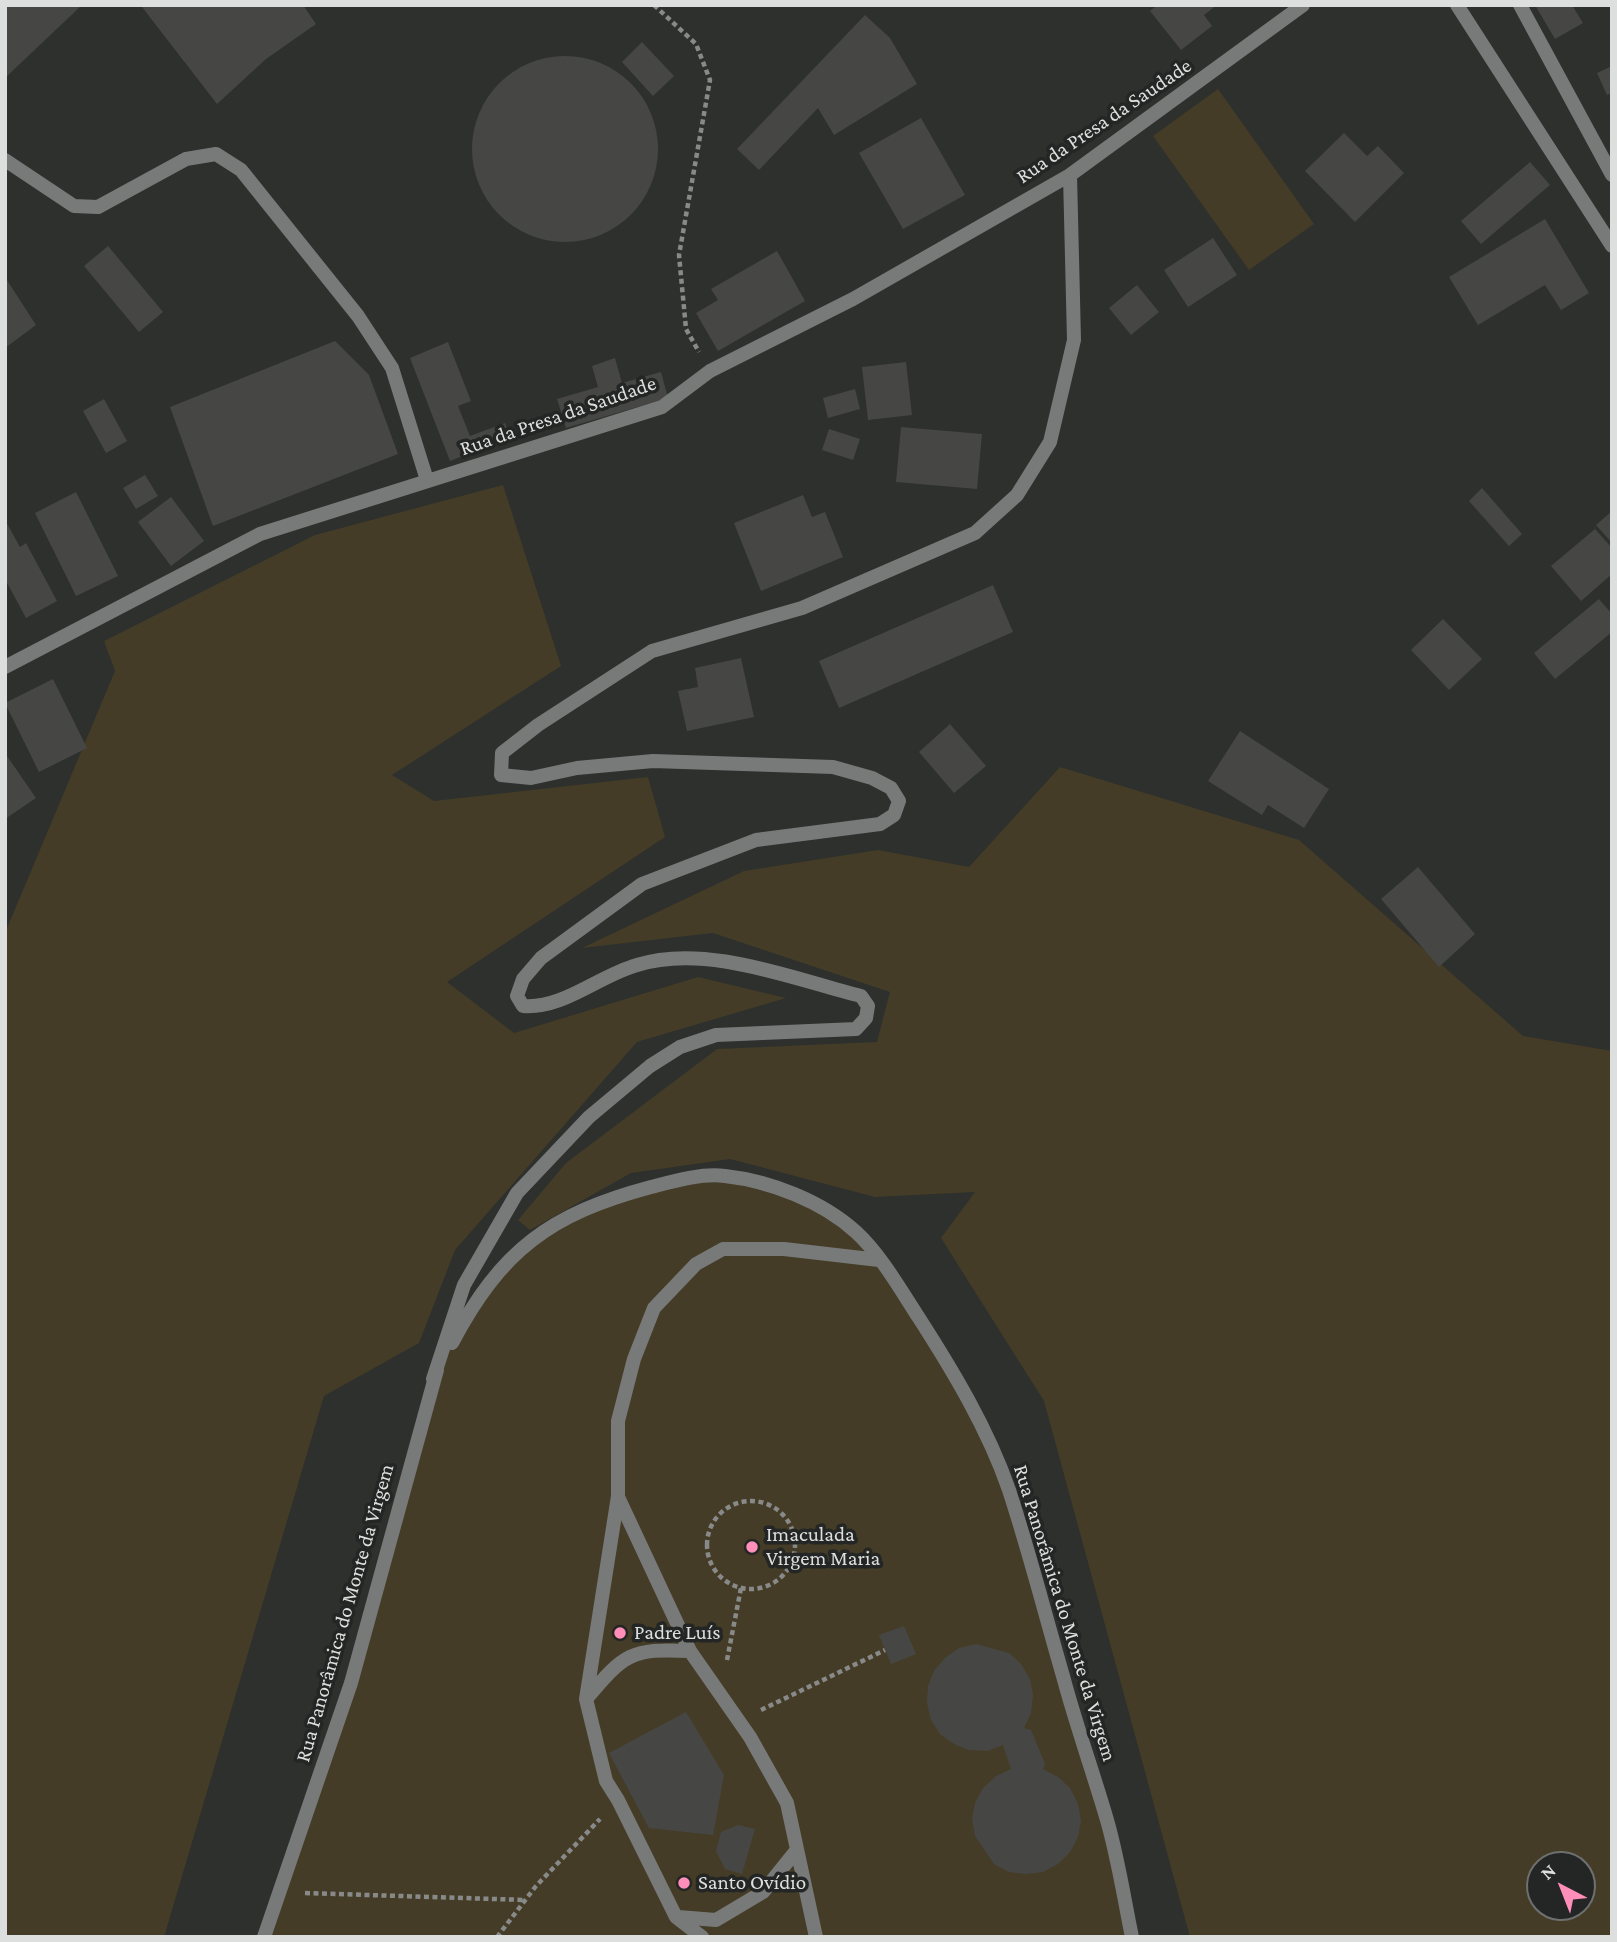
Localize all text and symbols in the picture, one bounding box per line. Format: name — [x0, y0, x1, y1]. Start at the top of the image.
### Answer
street label: Rua da Presa da Saudade — [1012, 53, 1196, 189]
street label: Rua da Presa da Saudade — [456, 371, 660, 461]
street label: Rua Panorâmica do Monte da Virgem — [290, 1461, 400, 1765]
street label: Rua Panorâmica do Monte da Virgem — [1008, 1462, 1122, 1764]
place label: Imaculada Virgem Maria — [766, 1522, 880, 1572]
marker: Imaculada Virgem Maria — [744, 1539, 760, 1555]
place label: Padre Luís — [634, 1620, 720, 1646]
marker: Padre Luís — [612, 1625, 628, 1641]
north arrow — [1526, 1851, 1596, 1921]
text: N — [1536, 1859, 1560, 1884]
place label: Santo Ovídio — [698, 1870, 806, 1896]
marker: Santo Ovídio — [676, 1875, 692, 1891]

